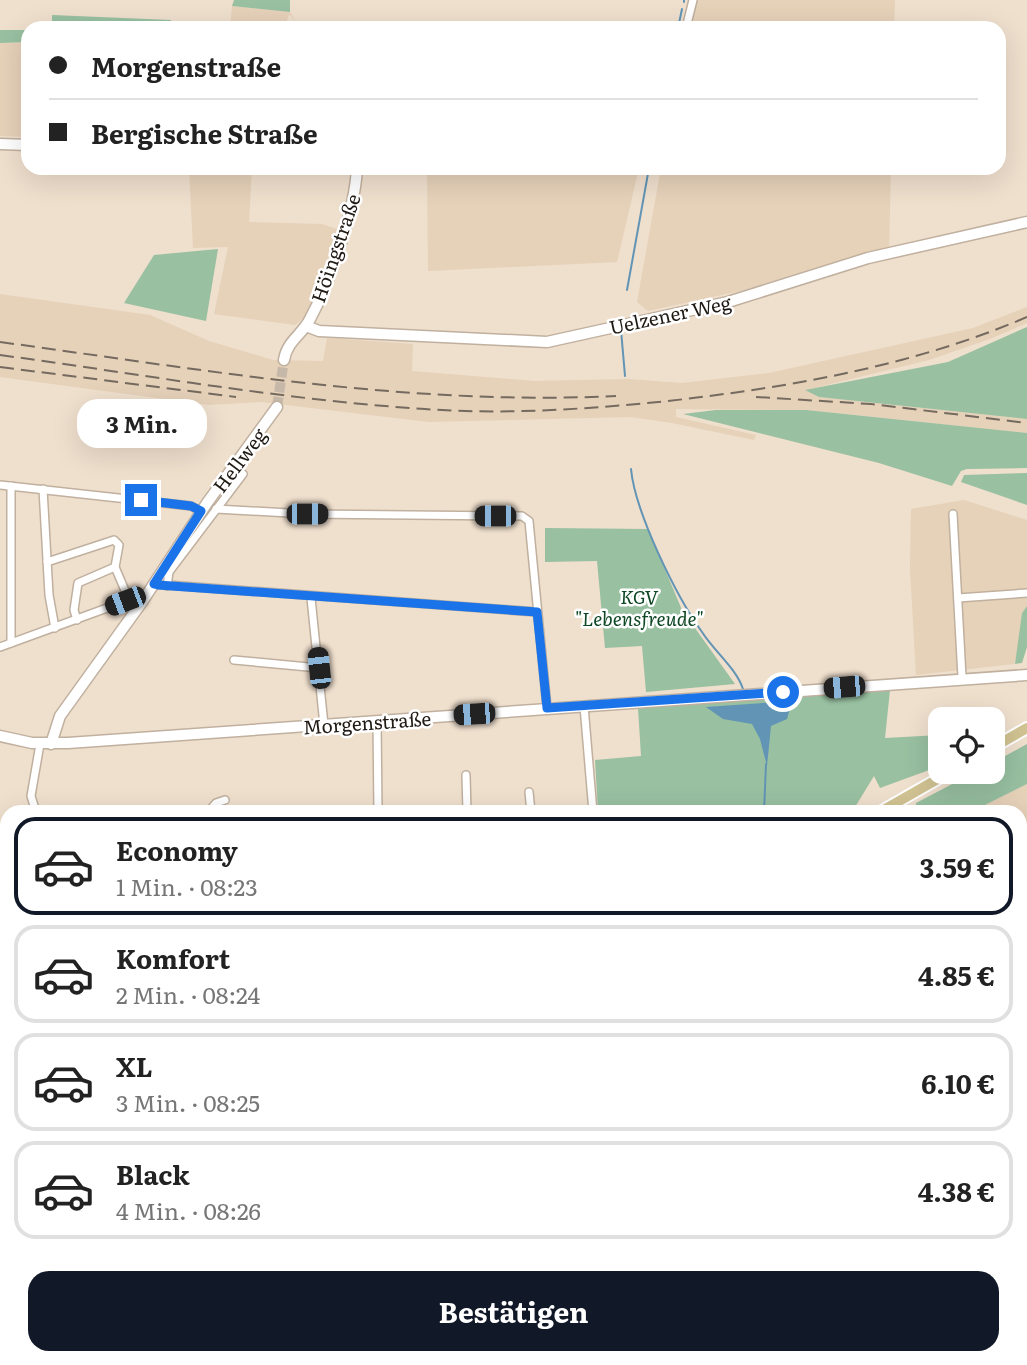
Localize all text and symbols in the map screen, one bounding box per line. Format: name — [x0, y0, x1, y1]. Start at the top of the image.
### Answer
text: Morgenstraße — [91, 46, 281, 85]
text: Bergische Straße — [91, 113, 318, 152]
street label: Höingstraße — [303, 190, 367, 306]
street label: Uelzener Weg — [606, 287, 734, 341]
callout: 3 Min. — [76, 398, 206, 448]
text: 3 Min. — [106, 406, 178, 440]
street label: Hellweg — [205, 422, 273, 498]
route end — [125, 484, 157, 516]
car — [287, 504, 329, 525]
car — [475, 506, 517, 527]
park label: KGV "Lebensfreude" — [574, 582, 704, 632]
car — [102, 584, 149, 618]
car — [307, 646, 332, 690]
car — [823, 675, 866, 699]
route start — [767, 676, 799, 708]
car — [453, 702, 496, 726]
street label: Morgenstraße — [302, 704, 432, 740]
map controls — [928, 707, 1005, 784]
button: locate — [928, 707, 1005, 784]
text: Economy — [116, 830, 238, 869]
icon: car — [32, 835, 95, 898]
text: 3.59 € — [920, 847, 995, 886]
text: 1 Min. · 08:23 — [116, 869, 258, 903]
text: Komfort — [116, 938, 230, 977]
icon: car — [32, 943, 95, 1006]
text: 4.85 € — [918, 955, 995, 994]
text: 2 Min. · 08:24 — [116, 977, 260, 1011]
text: XL — [116, 1046, 153, 1085]
icon: car — [32, 1051, 95, 1114]
text: 6.10 € — [921, 1063, 995, 1102]
text: 3 Min. · 08:25 — [116, 1085, 260, 1119]
text: Black — [116, 1154, 190, 1193]
icon: car — [32, 1159, 95, 1222]
text: 4.38 € — [918, 1171, 995, 1210]
text: 4 Min. · 08:26 — [116, 1193, 261, 1227]
button: Bestätigen — [28, 1271, 999, 1351]

